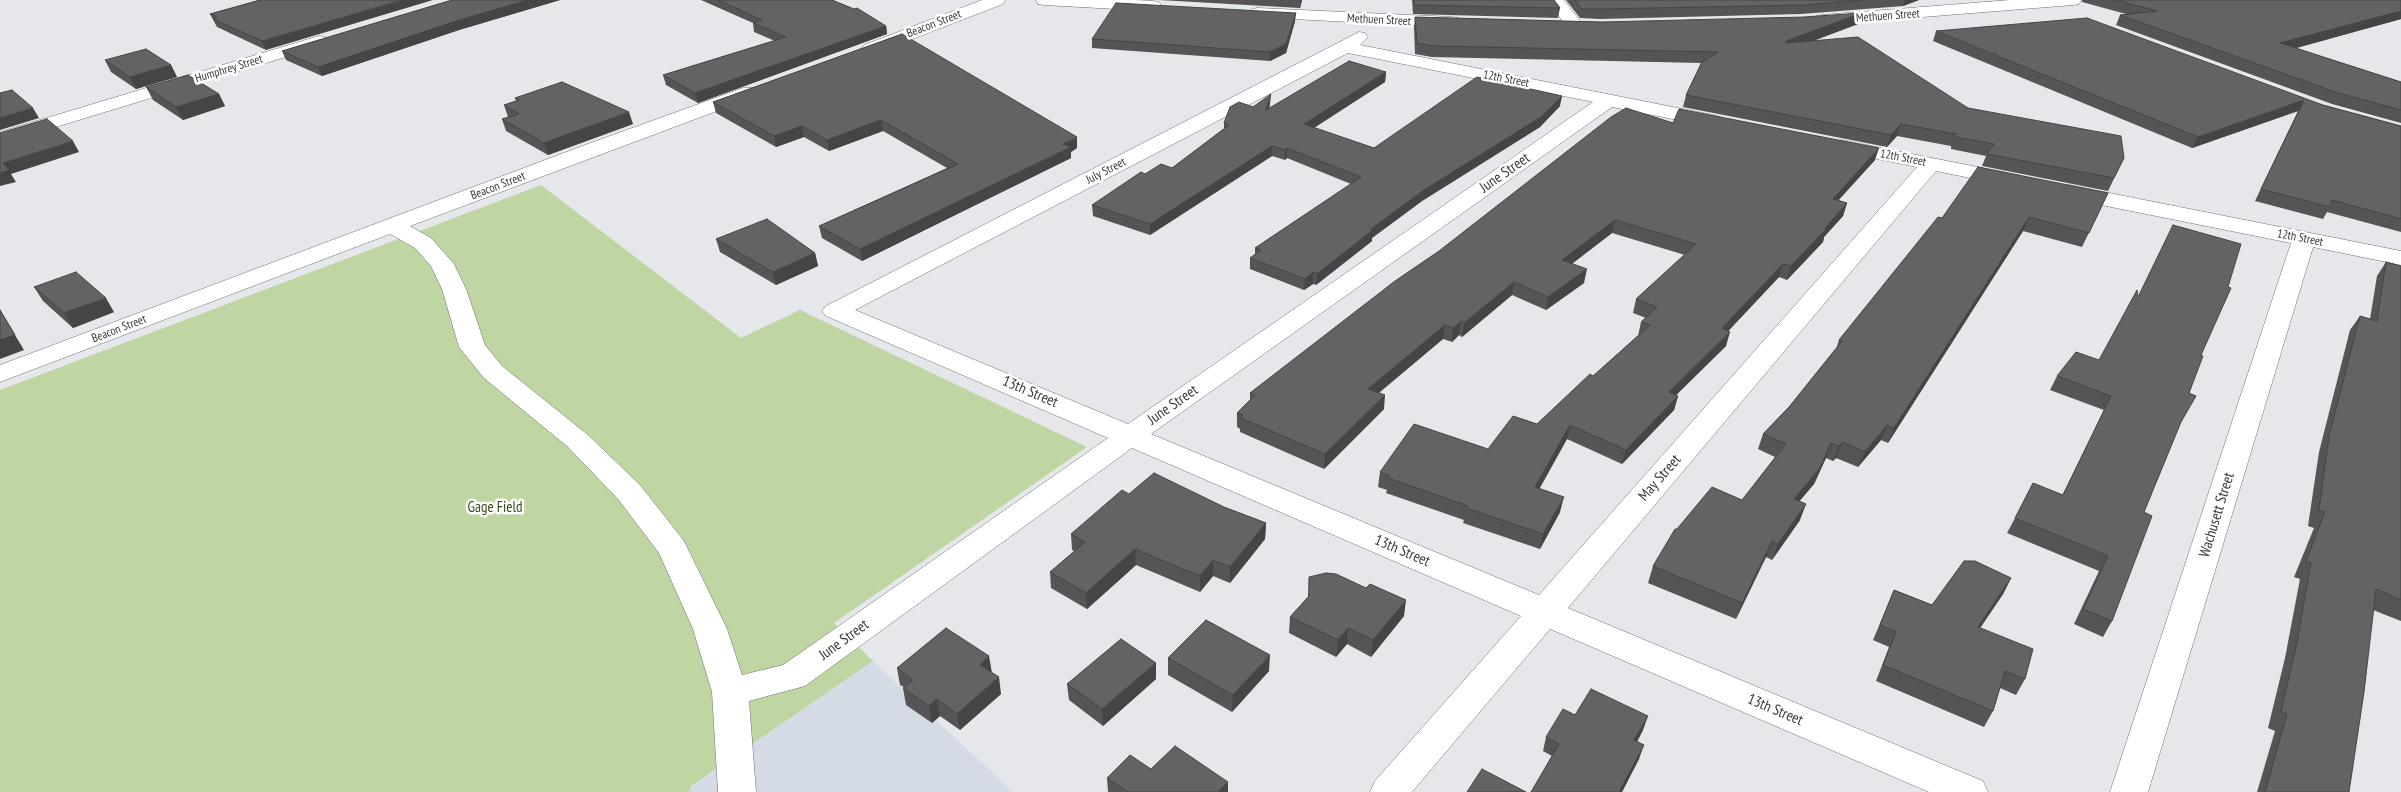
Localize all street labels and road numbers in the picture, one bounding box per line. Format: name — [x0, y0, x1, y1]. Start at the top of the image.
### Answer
street label: Beacon Street — [905, 7, 963, 41]
street label: Methuen Street — [1856, 7, 1920, 25]
street label: Methuen Street — [1347, 11, 1411, 29]
street label: Humphrey Street — [193, 52, 265, 86]
street label: 12th Street — [1482, 67, 1530, 91]
street label: 12th Street — [1879, 146, 1927, 170]
street label: June Street — [1476, 149, 1534, 197]
street label: July Street — [1084, 155, 1128, 187]
street label: Beacon Street — [469, 169, 527, 203]
street label: 12th Street — [2276, 226, 2324, 250]
street label: Beacon Street — [90, 312, 148, 346]
street label: 13th Street — [1000, 372, 1060, 412]
street label: June Street — [1144, 381, 1202, 429]
street label: May Street — [1635, 451, 1685, 505]
street label: Wachusett Street — [2196, 470, 2238, 560]
street label: 13th Street — [1372, 531, 1432, 571]
street label: June Street — [816, 616, 872, 664]
street label: 13th Street — [1745, 690, 1805, 730]

